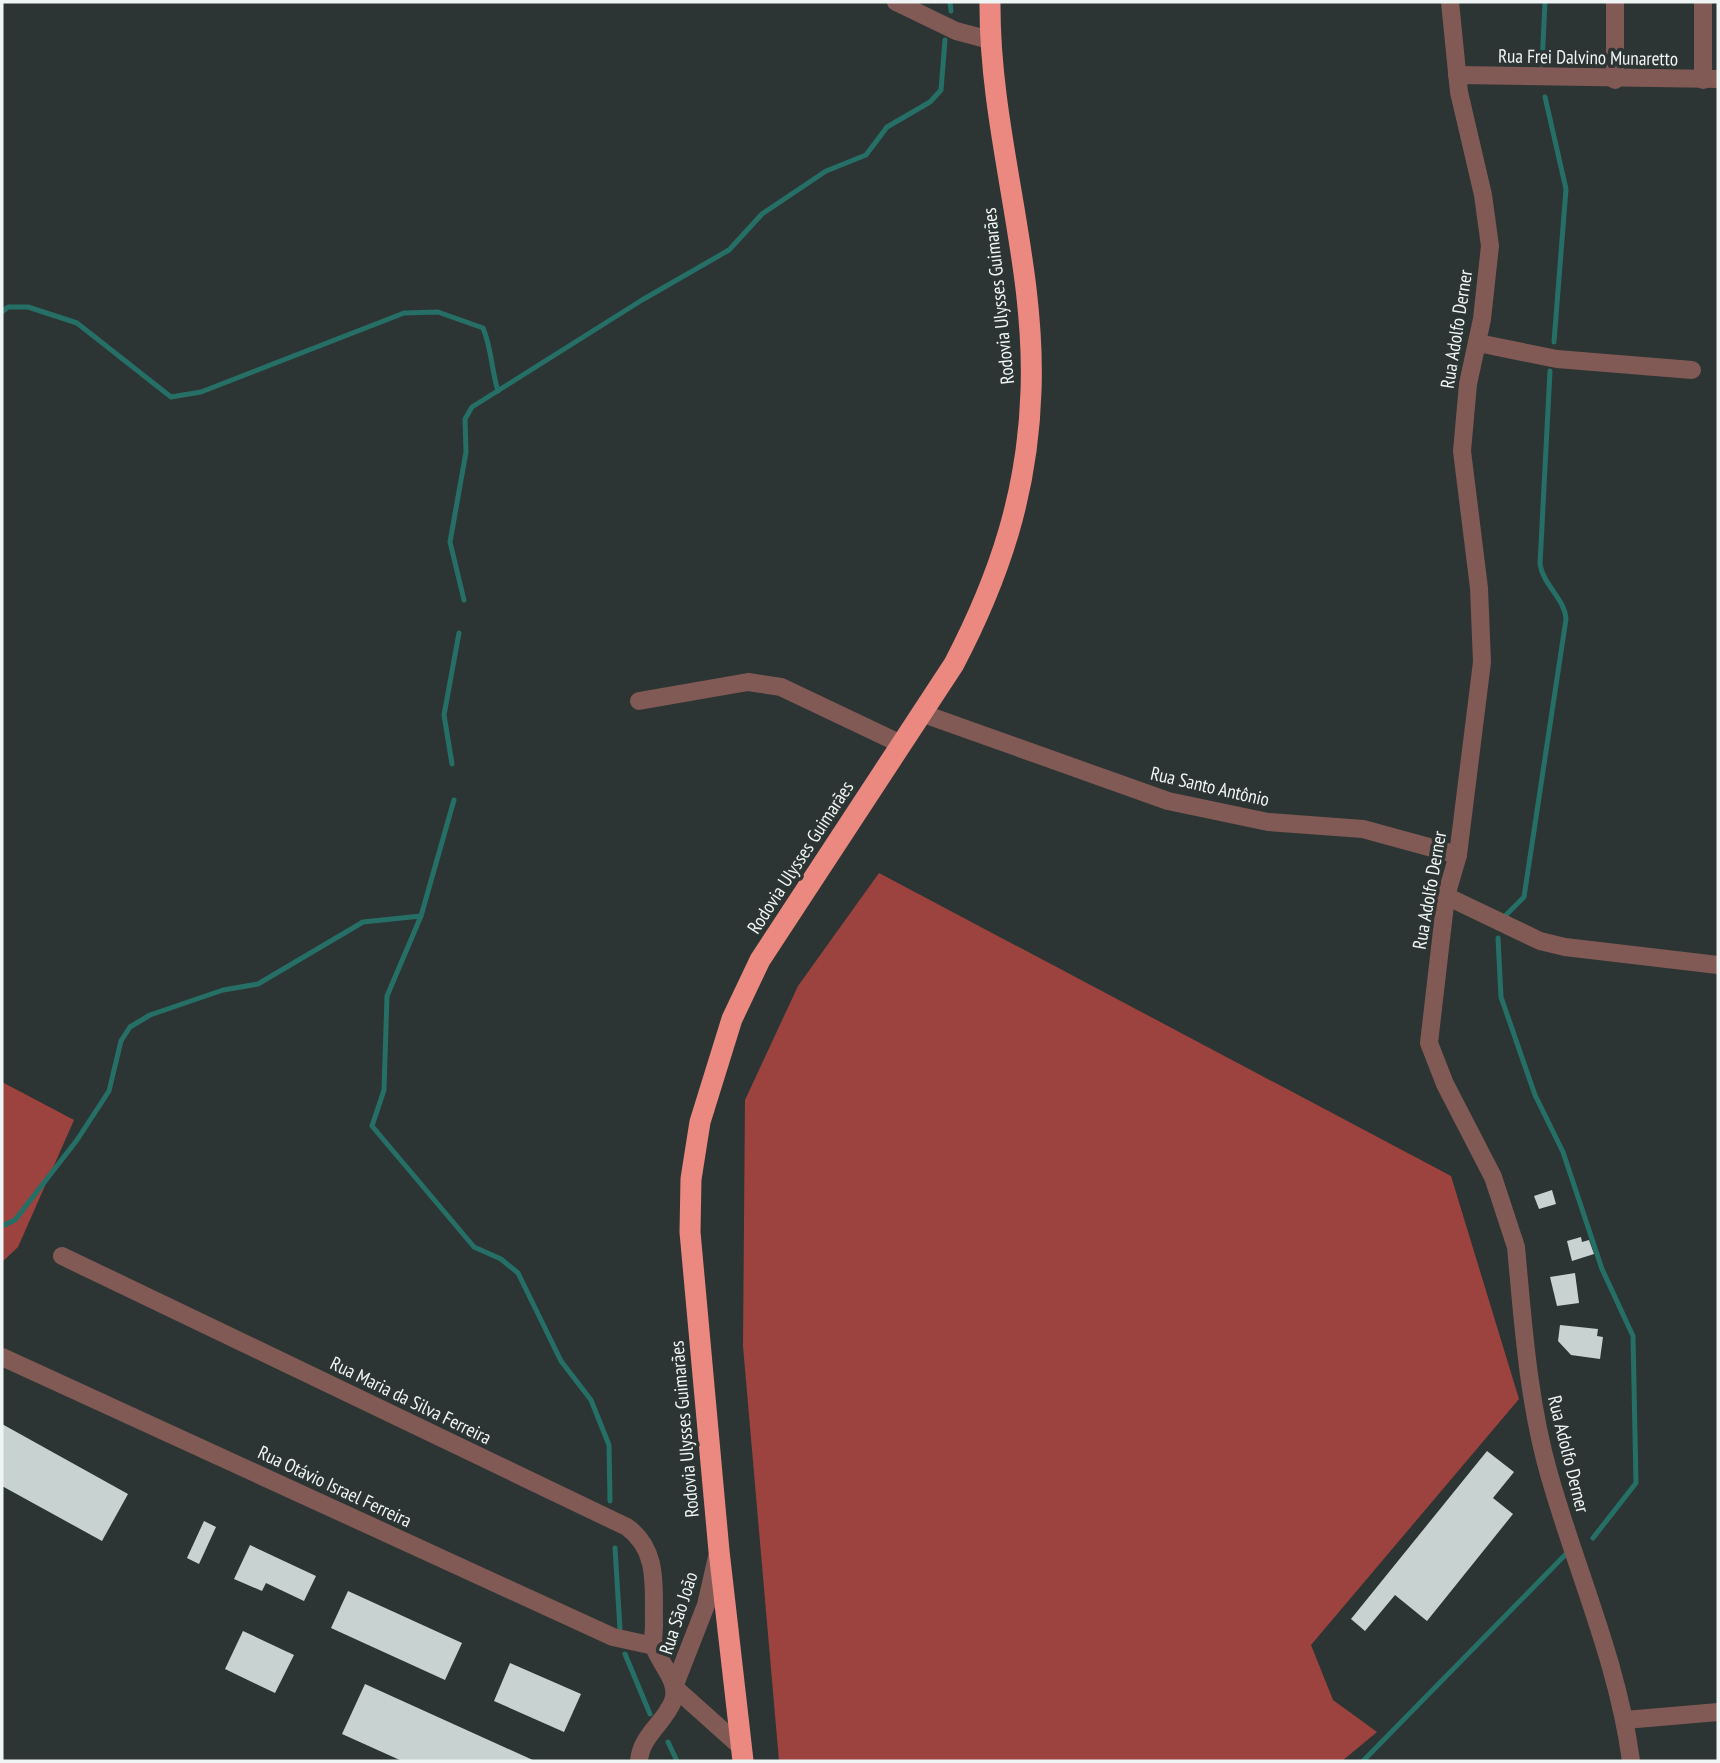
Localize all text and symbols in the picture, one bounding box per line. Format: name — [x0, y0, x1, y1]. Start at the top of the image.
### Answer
street label: Rua Frei Dalvino Munaretto — [1498, 43, 1678, 71]
street label: Rodovia Ulysses Guimarães — [977, 207, 1019, 385]
street label: Rua Adolfo Derner — [1435, 267, 1477, 390]
street label: Rua Santo Antônio — [1148, 761, 1272, 811]
street label: Rodovia Ulysses Guimarães — [742, 776, 858, 938]
street label: Rua Adolfo Derner — [1407, 828, 1451, 951]
street label: Rodovia Ulysses Guimarães — [664, 1340, 704, 1518]
street label: Rua Maria da Silva Ferreira — [327, 1351, 495, 1449]
street label: Rua Adolfo Derner — [1543, 1393, 1595, 1516]
street label: Rua Otávio Israel Ferreira — [254, 1440, 416, 1532]
street label: Rua São João — [653, 1569, 703, 1657]

